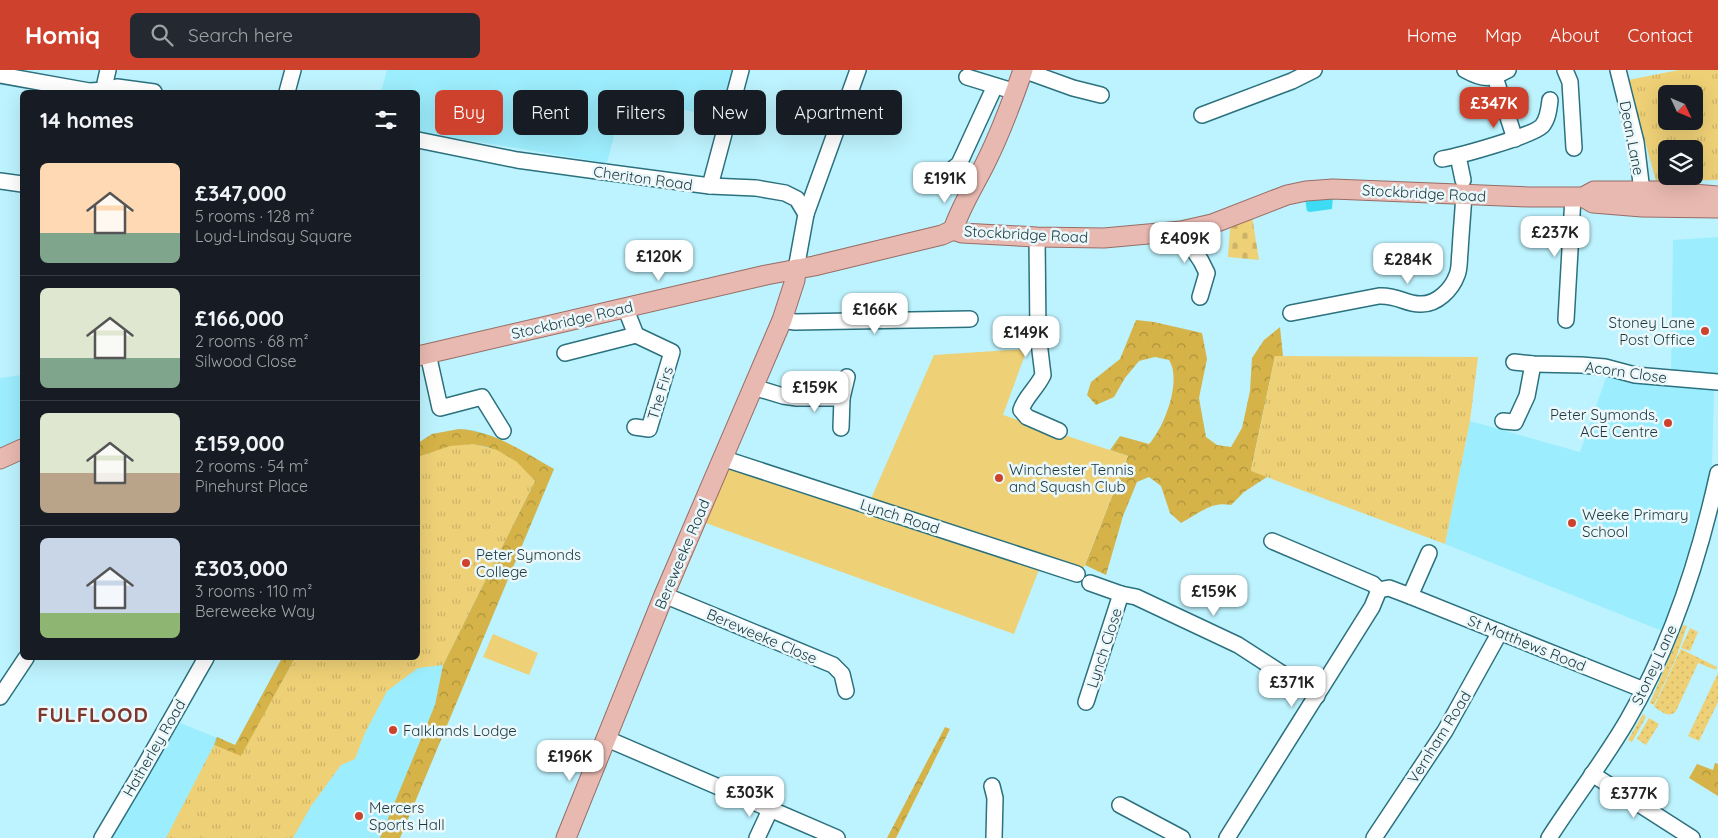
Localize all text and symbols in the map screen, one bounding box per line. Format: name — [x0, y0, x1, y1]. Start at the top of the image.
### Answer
search box — [130, 13, 480, 58]
text: Homiq — [25, 20, 100, 50]
icon: search — [148, 21, 176, 49]
text: Search here — [188, 23, 293, 47]
text: Home — [1407, 24, 1457, 47]
text: Map — [1485, 24, 1522, 47]
text: About — [1550, 24, 1600, 47]
text: Contact — [1628, 24, 1693, 47]
north arrow — [1658, 85, 1702, 130]
map controls — [1658, 85, 1703, 185]
pin: £347K — [1459, 87, 1529, 129]
chip: Buy — [435, 90, 503, 135]
chip: Rent — [513, 90, 588, 135]
chip: Filters — [598, 90, 684, 135]
chip: New — [694, 90, 766, 135]
chip: Apartment — [776, 90, 902, 135]
text: £347K — [1471, 93, 1517, 113]
street label: Dean Lane — [1615, 99, 1649, 177]
icon: filters — [372, 106, 400, 134]
text: 14 homes — [40, 107, 134, 133]
button: layers — [1658, 140, 1703, 185]
street label: Cheriton Road — [592, 162, 694, 194]
pin: £191K — [910, 162, 980, 204]
text: £191K — [924, 168, 966, 188]
text: £347,000 — [195, 180, 286, 206]
street label: Stockbridge Road — [1361, 180, 1487, 206]
icon: home — [80, 183, 140, 243]
text: 5 rooms · 128 m² — [195, 206, 315, 226]
pin: £237K — [1520, 216, 1590, 258]
street label: Stockbridge Road — [963, 221, 1089, 247]
pin: £409K — [1150, 222, 1220, 264]
text: £237K — [1532, 222, 1578, 242]
text: Loyd-Lindsay Square — [195, 226, 352, 246]
text: £409K — [1161, 228, 1209, 248]
pin: £120K — [624, 240, 694, 282]
pin: £284K — [1373, 242, 1443, 285]
text: £120K — [636, 246, 682, 266]
text: £284K — [1384, 249, 1432, 269]
pin: £166K — [840, 292, 910, 335]
street label: Stockbridge Road — [509, 297, 635, 343]
text: £166K — [853, 299, 897, 319]
text: £166,000 — [195, 305, 284, 331]
icon: home — [80, 308, 140, 368]
place label: Stoney Lane Post Office — [1609, 313, 1695, 349]
pin: £149K — [991, 316, 1061, 358]
text: £149K — [1004, 322, 1048, 342]
marker: Stoney Lane Post Office — [1699, 325, 1711, 337]
text: 2 rooms · 68 m² — [195, 331, 309, 351]
text: Silwood Close — [195, 351, 296, 371]
street label: Acorn Close — [1584, 357, 1668, 387]
street label: The Firs — [643, 364, 677, 422]
pin: £159K — [780, 370, 850, 413]
text: £159K — [793, 377, 838, 397]
place label: Peter Symonds, ACE Centre — [1550, 405, 1658, 441]
marker: Peter Symonds, ACE Centre — [1662, 417, 1674, 429]
text: £159,000 — [195, 430, 284, 456]
icon: home — [80, 433, 140, 493]
text: 2 rooms · 54 m² — [195, 456, 309, 476]
place label: Winchester Tennis and Squash Club — [1009, 460, 1134, 496]
marker: Winchester Tennis and Squash Club — [993, 472, 1005, 484]
text: Pinehurst Place — [195, 476, 308, 496]
street label: Lynch Road — [858, 494, 942, 538]
street label: Bereweeke Road — [650, 496, 714, 612]
place label: Weeke Primary School — [1582, 505, 1688, 541]
marker: Weeke Primary School — [1566, 517, 1578, 529]
place label: Peter Symonds College — [476, 545, 581, 581]
text: £303,000 — [195, 555, 288, 581]
marker: Peter Symonds College — [460, 557, 472, 569]
icon: home — [80, 558, 140, 618]
pin: £159K — [1179, 574, 1249, 617]
text: 3 rooms · 110 m² — [195, 581, 312, 601]
text: £159K — [1192, 581, 1237, 601]
text: Bereweeke Way — [195, 601, 315, 621]
street label: Bereweeke Close — [704, 604, 820, 668]
street label: Lynch Close — [1082, 606, 1126, 690]
street label: St Matthews Road — [1465, 611, 1589, 675]
street label: Stoney Lane — [1627, 622, 1681, 708]
pin: £371K — [1257, 666, 1327, 708]
text: £371K — [1270, 672, 1314, 692]
street label: Vernham Road — [1403, 687, 1475, 787]
street label: Hatherley Road — [118, 696, 190, 800]
district label: FULFLOOD — [37, 702, 149, 727]
place label: Falklands Lodge — [403, 721, 517, 740]
marker: Falklands Lodge — [387, 724, 399, 736]
pin: £196K — [535, 740, 605, 782]
text: £196K — [548, 746, 592, 766]
pin: £303K — [715, 776, 785, 818]
pin: £377K — [1599, 776, 1669, 819]
text: £303K — [726, 782, 774, 802]
text: £377K — [1611, 783, 1657, 803]
place label: Mercers Sports Hall — [369, 798, 445, 834]
marker: Mercers Sports Hall — [353, 810, 365, 822]

